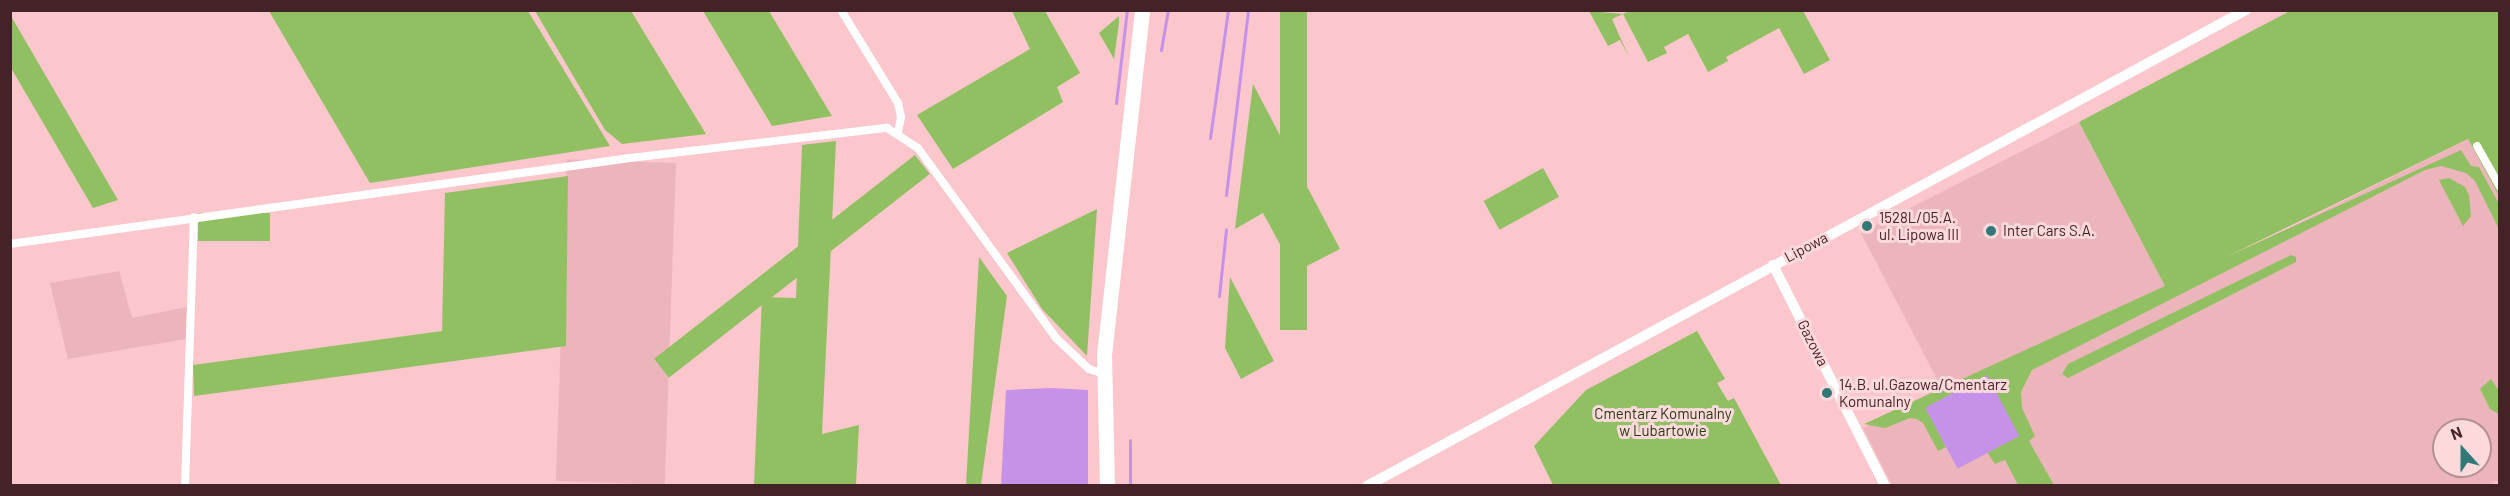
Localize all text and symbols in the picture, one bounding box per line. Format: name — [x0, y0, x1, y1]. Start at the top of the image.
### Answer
place label: 1528L/05.A. ul. Lipowa III — [1879, 208, 1959, 243]
marker: 1528L/05.A. ul. Lipowa III — [1860, 219, 1874, 233]
place label: Inter Cars S.A. — [2003, 222, 2095, 240]
marker: Inter Cars S.A. — [1984, 224, 1998, 238]
street label: Lipowa — [1781, 228, 1831, 266]
street label: Gazowa — [1794, 317, 1832, 369]
place label: 14.B. ul.Gazowa/Cmentarz Komunalny — [1839, 375, 2007, 410]
marker: 14.B. ul.Gazowa/Cmentarz Komunalny — [1820, 386, 1834, 400]
park label: Cmentarz Komunalny w Lubartowie — [1594, 404, 1732, 439]
north arrow — [2432, 418, 2492, 478]
text: N — [2448, 422, 2464, 443]

